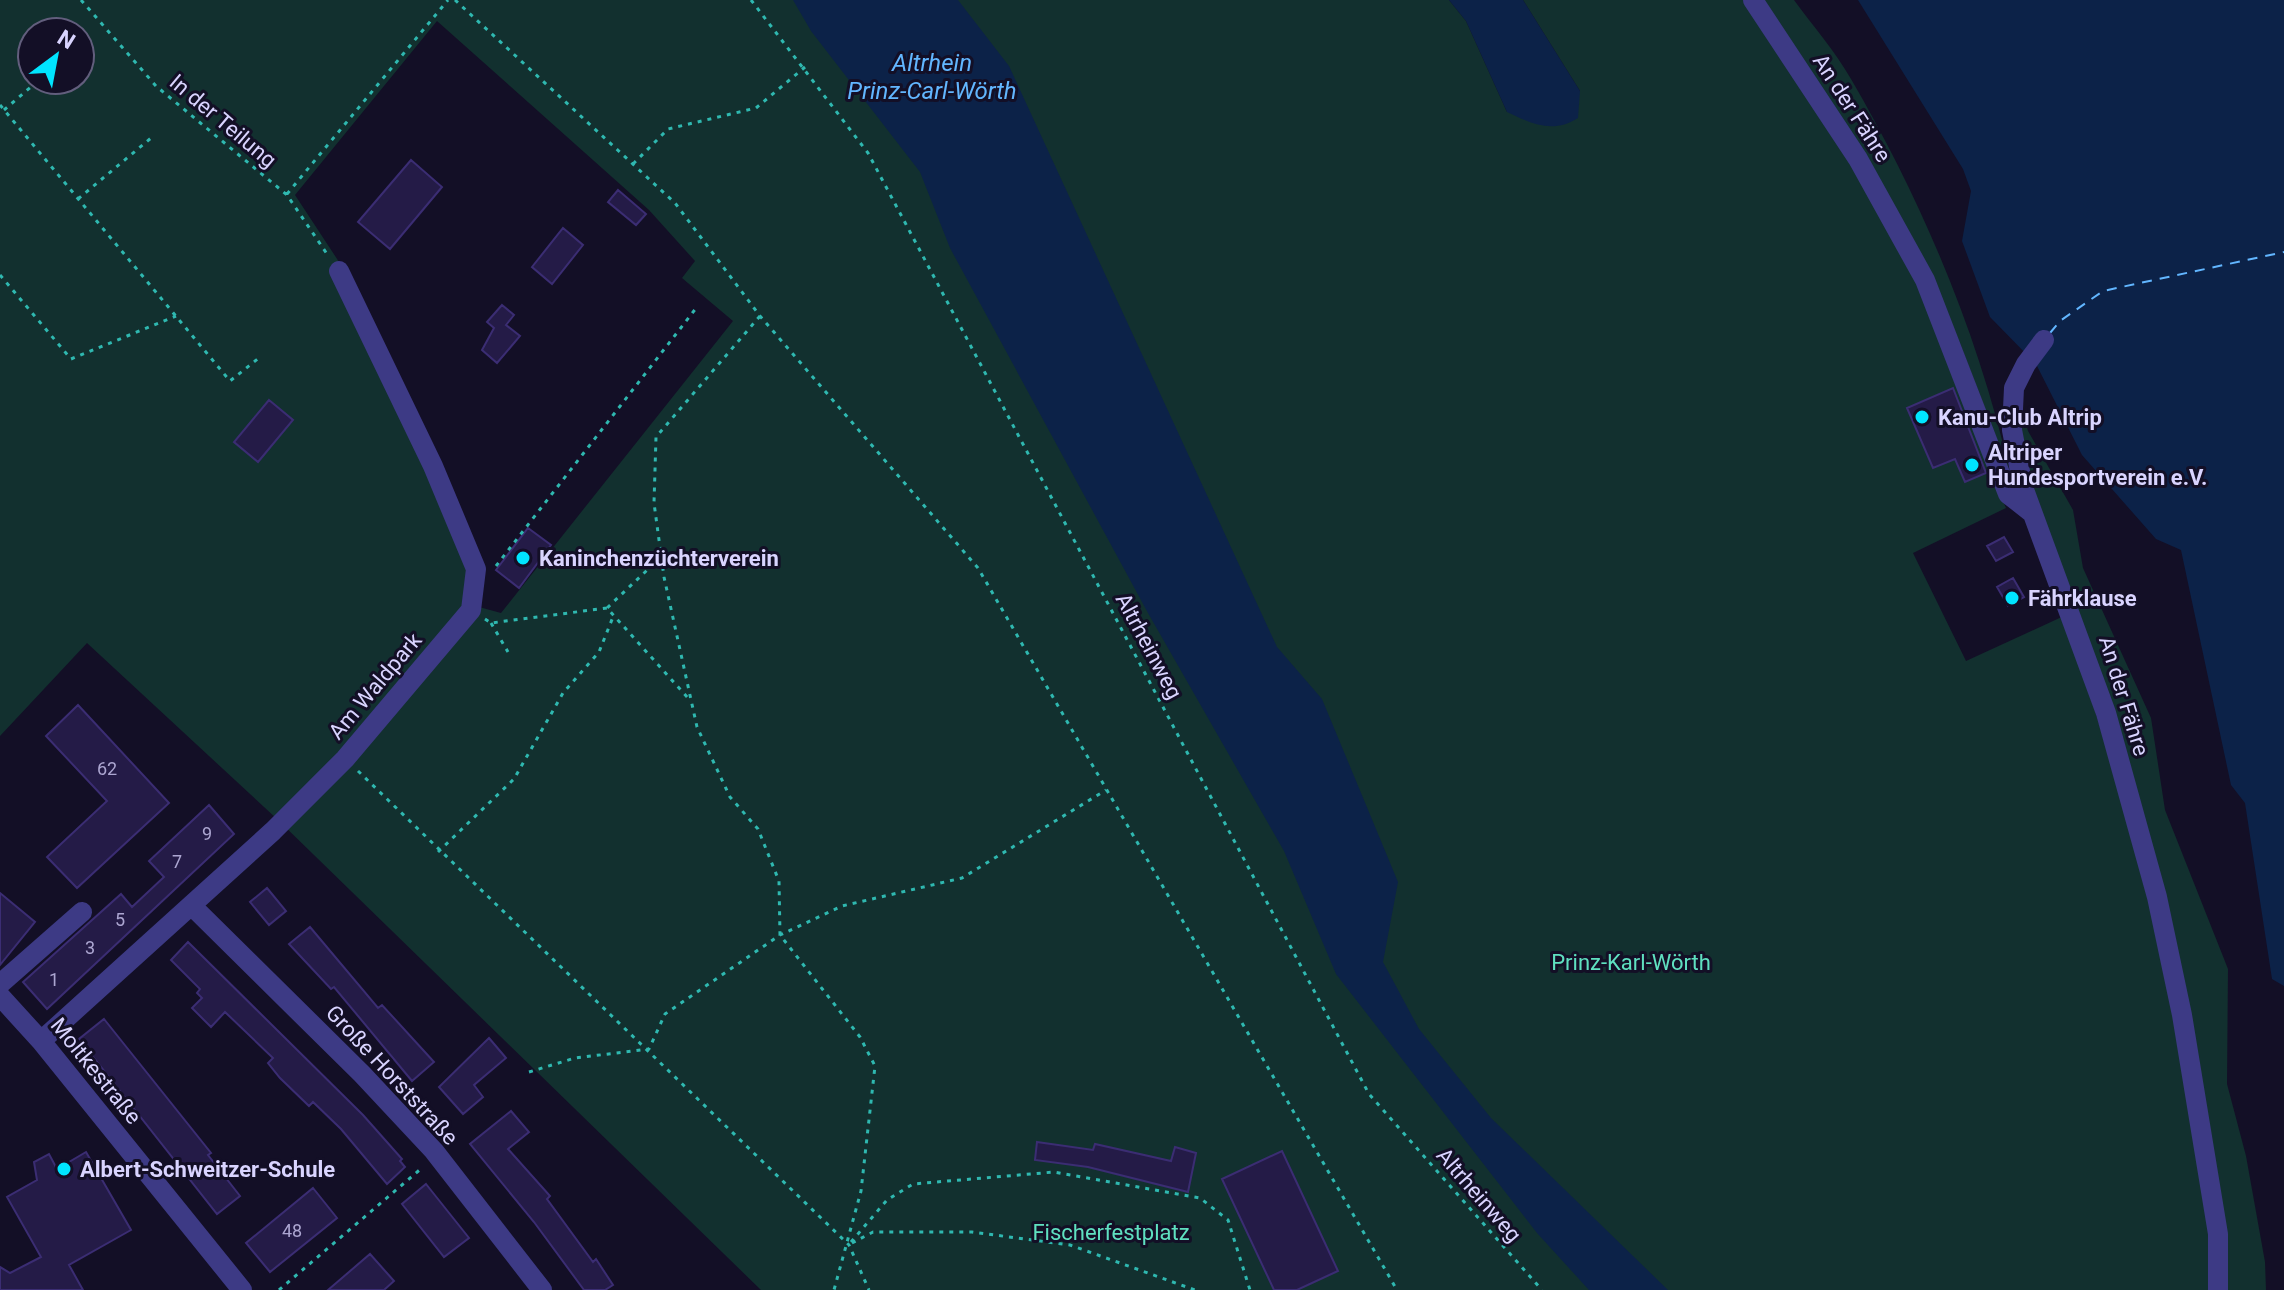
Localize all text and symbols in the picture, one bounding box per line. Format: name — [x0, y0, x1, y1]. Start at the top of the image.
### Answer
north arrow — [16, 16, 96, 96]
text: N — [53, 25, 80, 54]
water label: Altrhein Prinz-Carl-Wörth — [847, 49, 1017, 105]
street label: An der Fähre — [1808, 49, 1896, 167]
street label: In der Teilung — [165, 69, 281, 173]
place label: Kanu-Club Altrip — [1938, 405, 2102, 430]
marker: Kanu-Club Altrip — [1913, 408, 1931, 426]
place label: Altriper Hundesportverein e.V. — [1988, 440, 2208, 490]
marker: Altriper Hundesportverein e.V. — [1963, 456, 1981, 474]
place label: Kaninchenzüchterverein — [539, 546, 779, 571]
marker: Kaninchenzüchterverein — [514, 549, 532, 567]
place label: Fährklause — [2028, 586, 2137, 611]
street label: Altrheinweg — [1111, 589, 1187, 703]
marker: Fährklause — [2003, 589, 2021, 607]
street label: Am Waldpark — [323, 627, 427, 744]
street label: An der Fähre — [2094, 633, 2154, 759]
house number: 62 — [97, 758, 117, 779]
house number: 9 — [202, 823, 212, 844]
house number: 7 — [172, 851, 182, 872]
house number: 5 — [115, 909, 125, 930]
house number: 3 — [85, 937, 95, 958]
park label: Prinz-Karl-Wörth — [1551, 950, 1711, 975]
house number: 1 — [49, 969, 59, 990]
street label: Große Horststraße — [321, 1000, 463, 1150]
street label: Moltkestraße — [46, 1013, 146, 1129]
street label: Altrheinweg — [1431, 1143, 1527, 1247]
place label: Albert-Schweitzer-Schule — [80, 1157, 335, 1182]
marker: Albert-Schweitzer-Schule — [55, 1160, 73, 1178]
house number: 48 — [282, 1220, 302, 1241]
park label: Fischerfestplatz — [1032, 1220, 1190, 1245]

